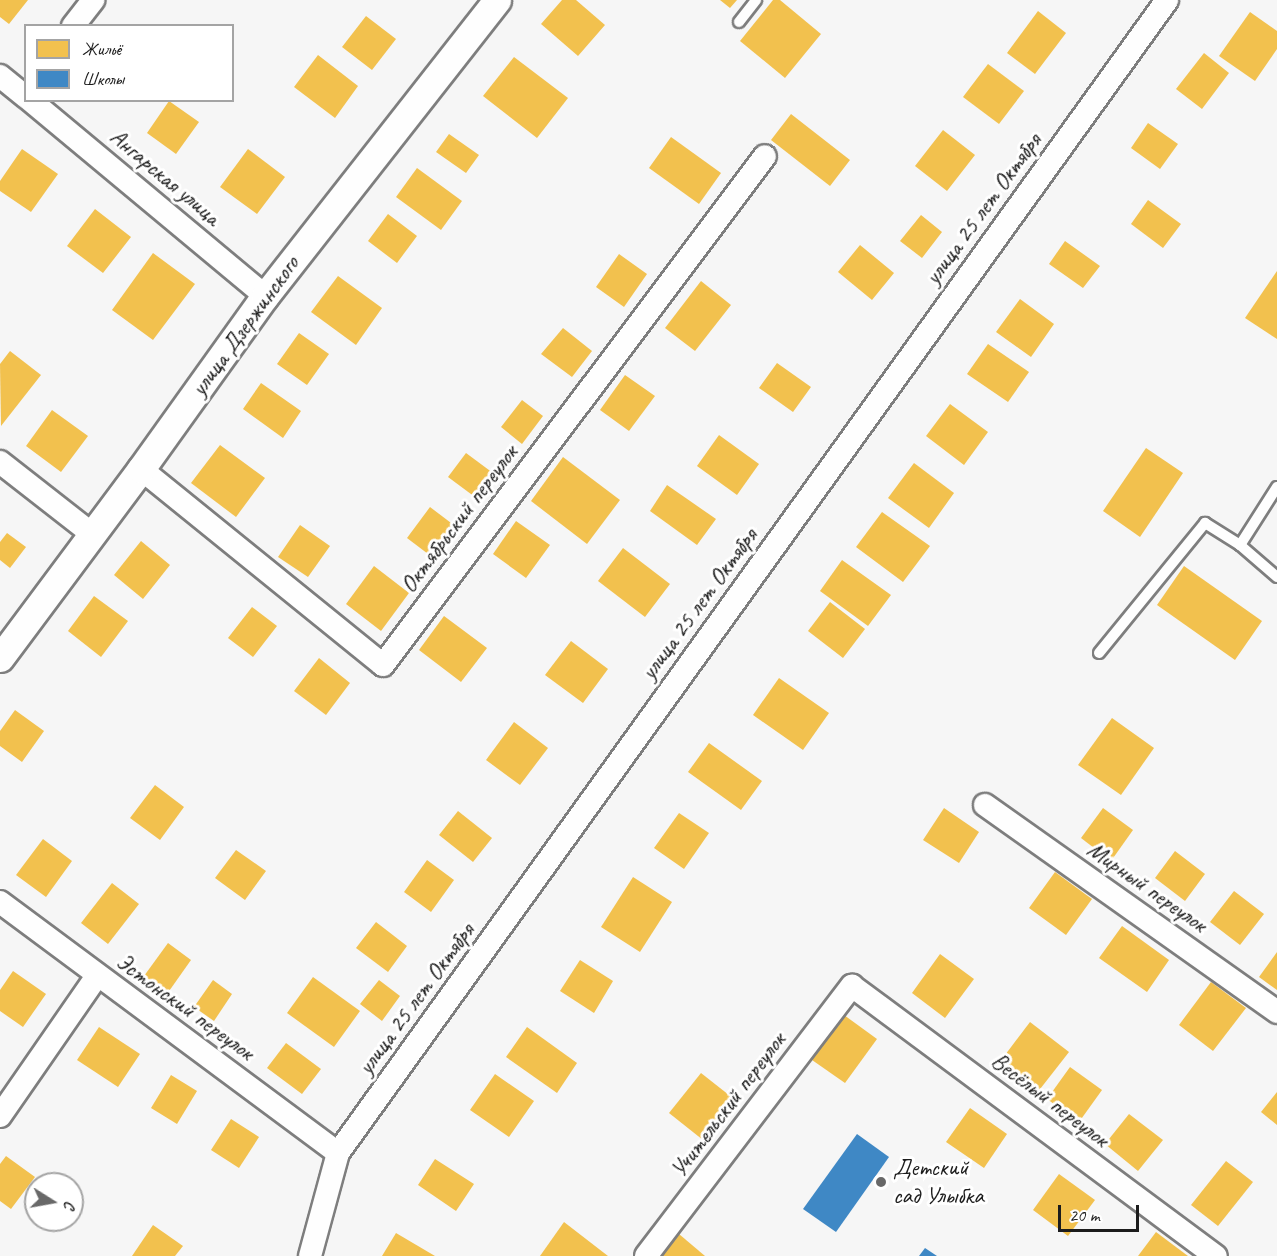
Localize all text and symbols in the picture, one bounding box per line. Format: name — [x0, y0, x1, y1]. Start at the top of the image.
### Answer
legend — [24, 24, 234, 102]
text: Жильё — [82, 38, 121, 60]
text: Школы — [82, 68, 124, 90]
street label: Ангарская улица — [104, 122, 226, 232]
street label: улица 25 лет Октября — [917, 126, 1049, 292]
street label: улица Дзержинского — [185, 251, 305, 401]
street label: Октябрьский переулок — [394, 439, 524, 599]
street label: улица 25 лет Октября — [633, 521, 765, 687]
street label: Мирный переулок — [1082, 835, 1212, 939]
street label: улица 25 лет Октября — [350, 916, 482, 1082]
street label: Эстонский переулок — [110, 947, 260, 1067]
street label: Учительский переулок — [664, 1027, 792, 1183]
street label: Весёлый переулок — [985, 1046, 1115, 1154]
place label: Детский сад Улыбка — [893, 1154, 985, 1210]
north arrow — [24, 1172, 84, 1232]
marker: Детский сад Улыбка — [874, 1175, 888, 1189]
scale bar — [1061, 1193, 1142, 1231]
text: С — [59, 1199, 80, 1211]
text: 20 m — [1069, 1204, 1100, 1226]

